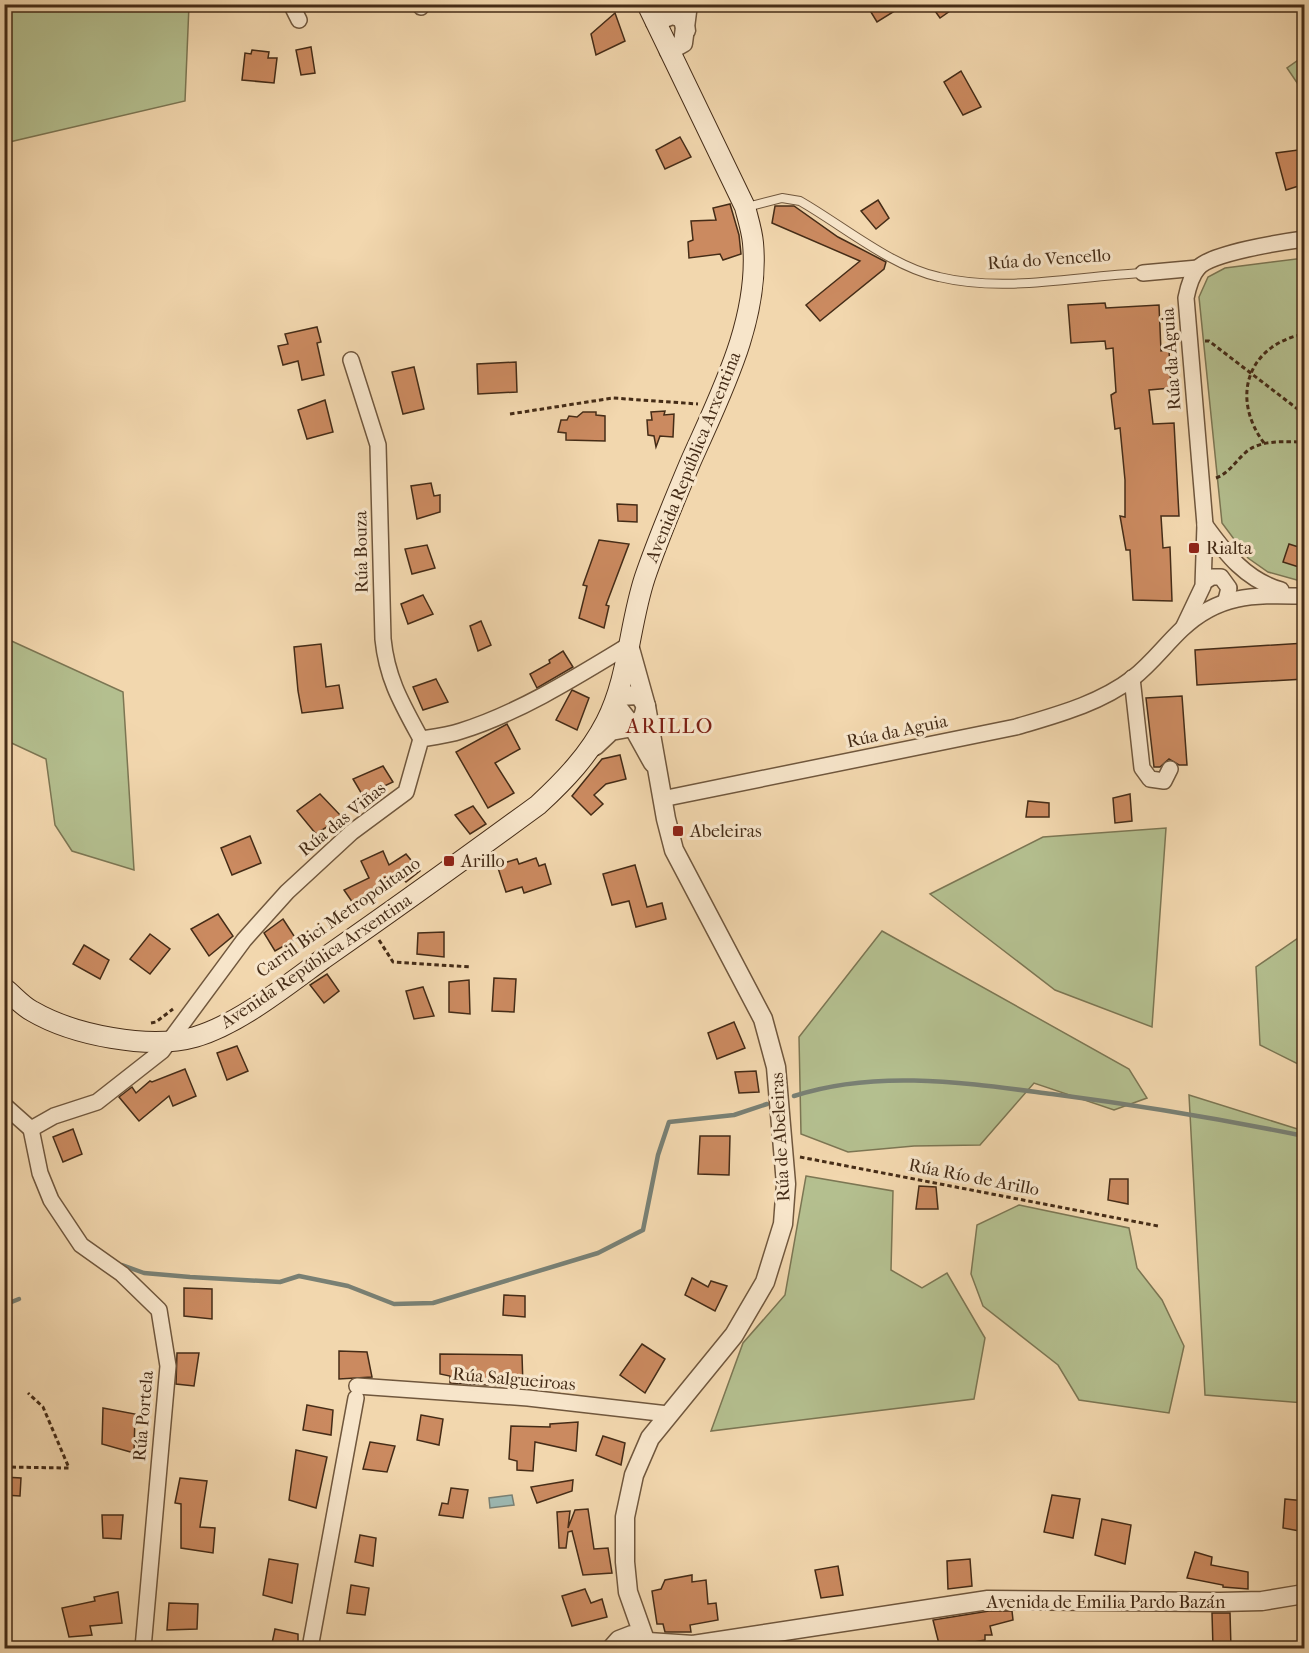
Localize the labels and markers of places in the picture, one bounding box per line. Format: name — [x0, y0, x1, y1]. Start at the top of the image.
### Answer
place label: Rialta — [1206, 538, 1253, 559]
marker: Rialta — [1187, 541, 1201, 555]
place label: Abeleiras — [689, 821, 762, 842]
marker: Abeleiras — [671, 824, 685, 838]
place label: Arillo — [460, 851, 505, 872]
marker: Arillo — [442, 854, 456, 868]

